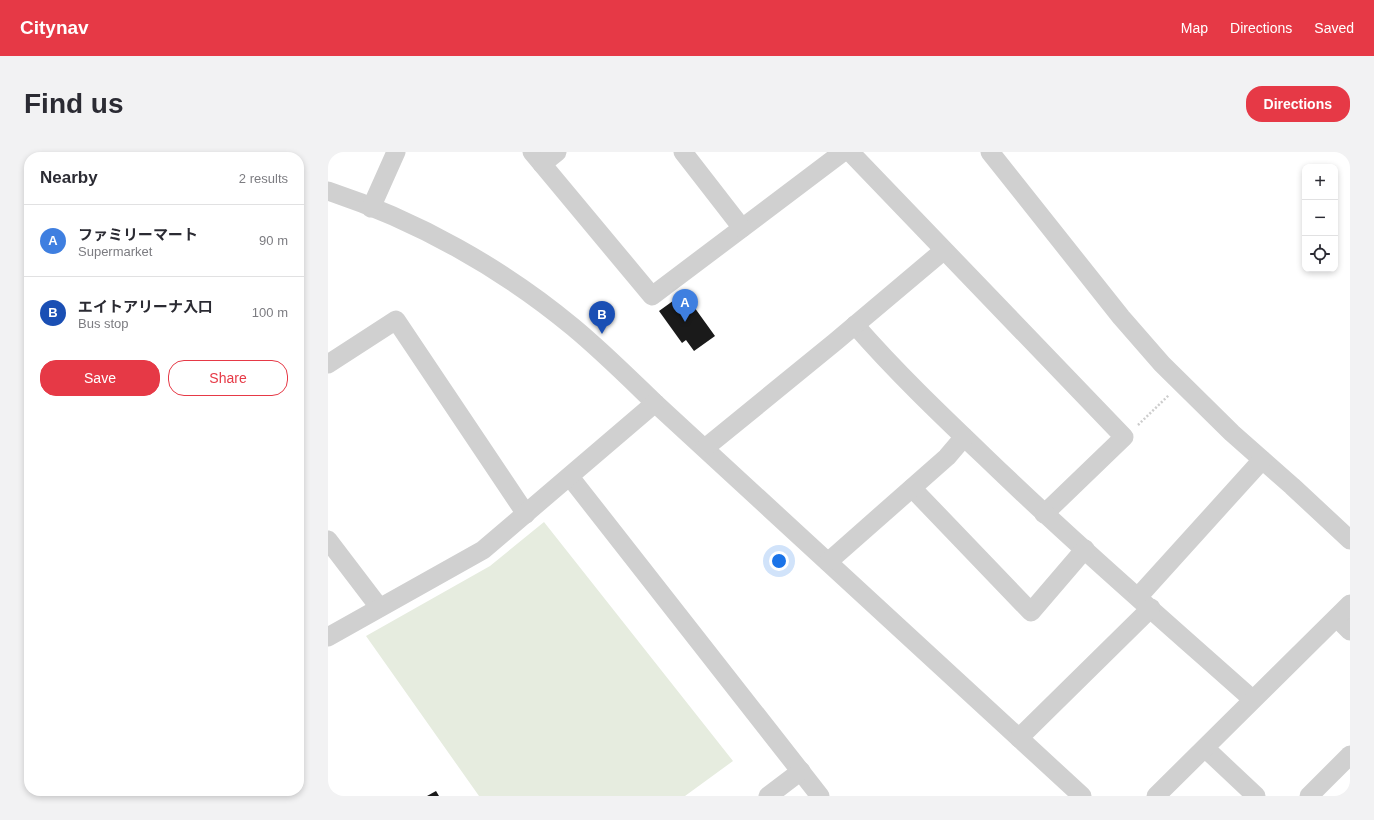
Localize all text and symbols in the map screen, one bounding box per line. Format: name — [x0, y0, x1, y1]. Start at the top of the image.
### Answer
text: Citynav — [20, 17, 89, 38]
text: Map — [1181, 20, 1208, 36]
text: Directions — [1230, 20, 1292, 36]
text: Saved — [1314, 20, 1354, 36]
button: Directions — [1246, 86, 1350, 122]
text: Find us — [24, 88, 124, 119]
map controls — [1302, 164, 1338, 272]
button: + — [1302, 164, 1338, 200]
text: Nearby — [40, 168, 98, 187]
text: 2 results — [239, 171, 288, 186]
button: − — [1302, 200, 1338, 236]
text: ファミリーマート — [78, 226, 198, 243]
text: A — [48, 233, 58, 248]
text: 90 m — [259, 233, 288, 248]
button: locate — [1302, 236, 1338, 272]
text: Supermarket — [78, 244, 152, 259]
pin: A — [672, 289, 698, 322]
text: エイトアリーナ入口 — [78, 298, 213, 315]
pin: B — [589, 301, 615, 334]
text: B — [48, 305, 58, 320]
text: 100 m — [252, 305, 288, 320]
text: Bus stop — [78, 316, 129, 331]
button: Save — [40, 360, 160, 396]
button: Share — [168, 360, 288, 396]
your location — [769, 551, 789, 571]

